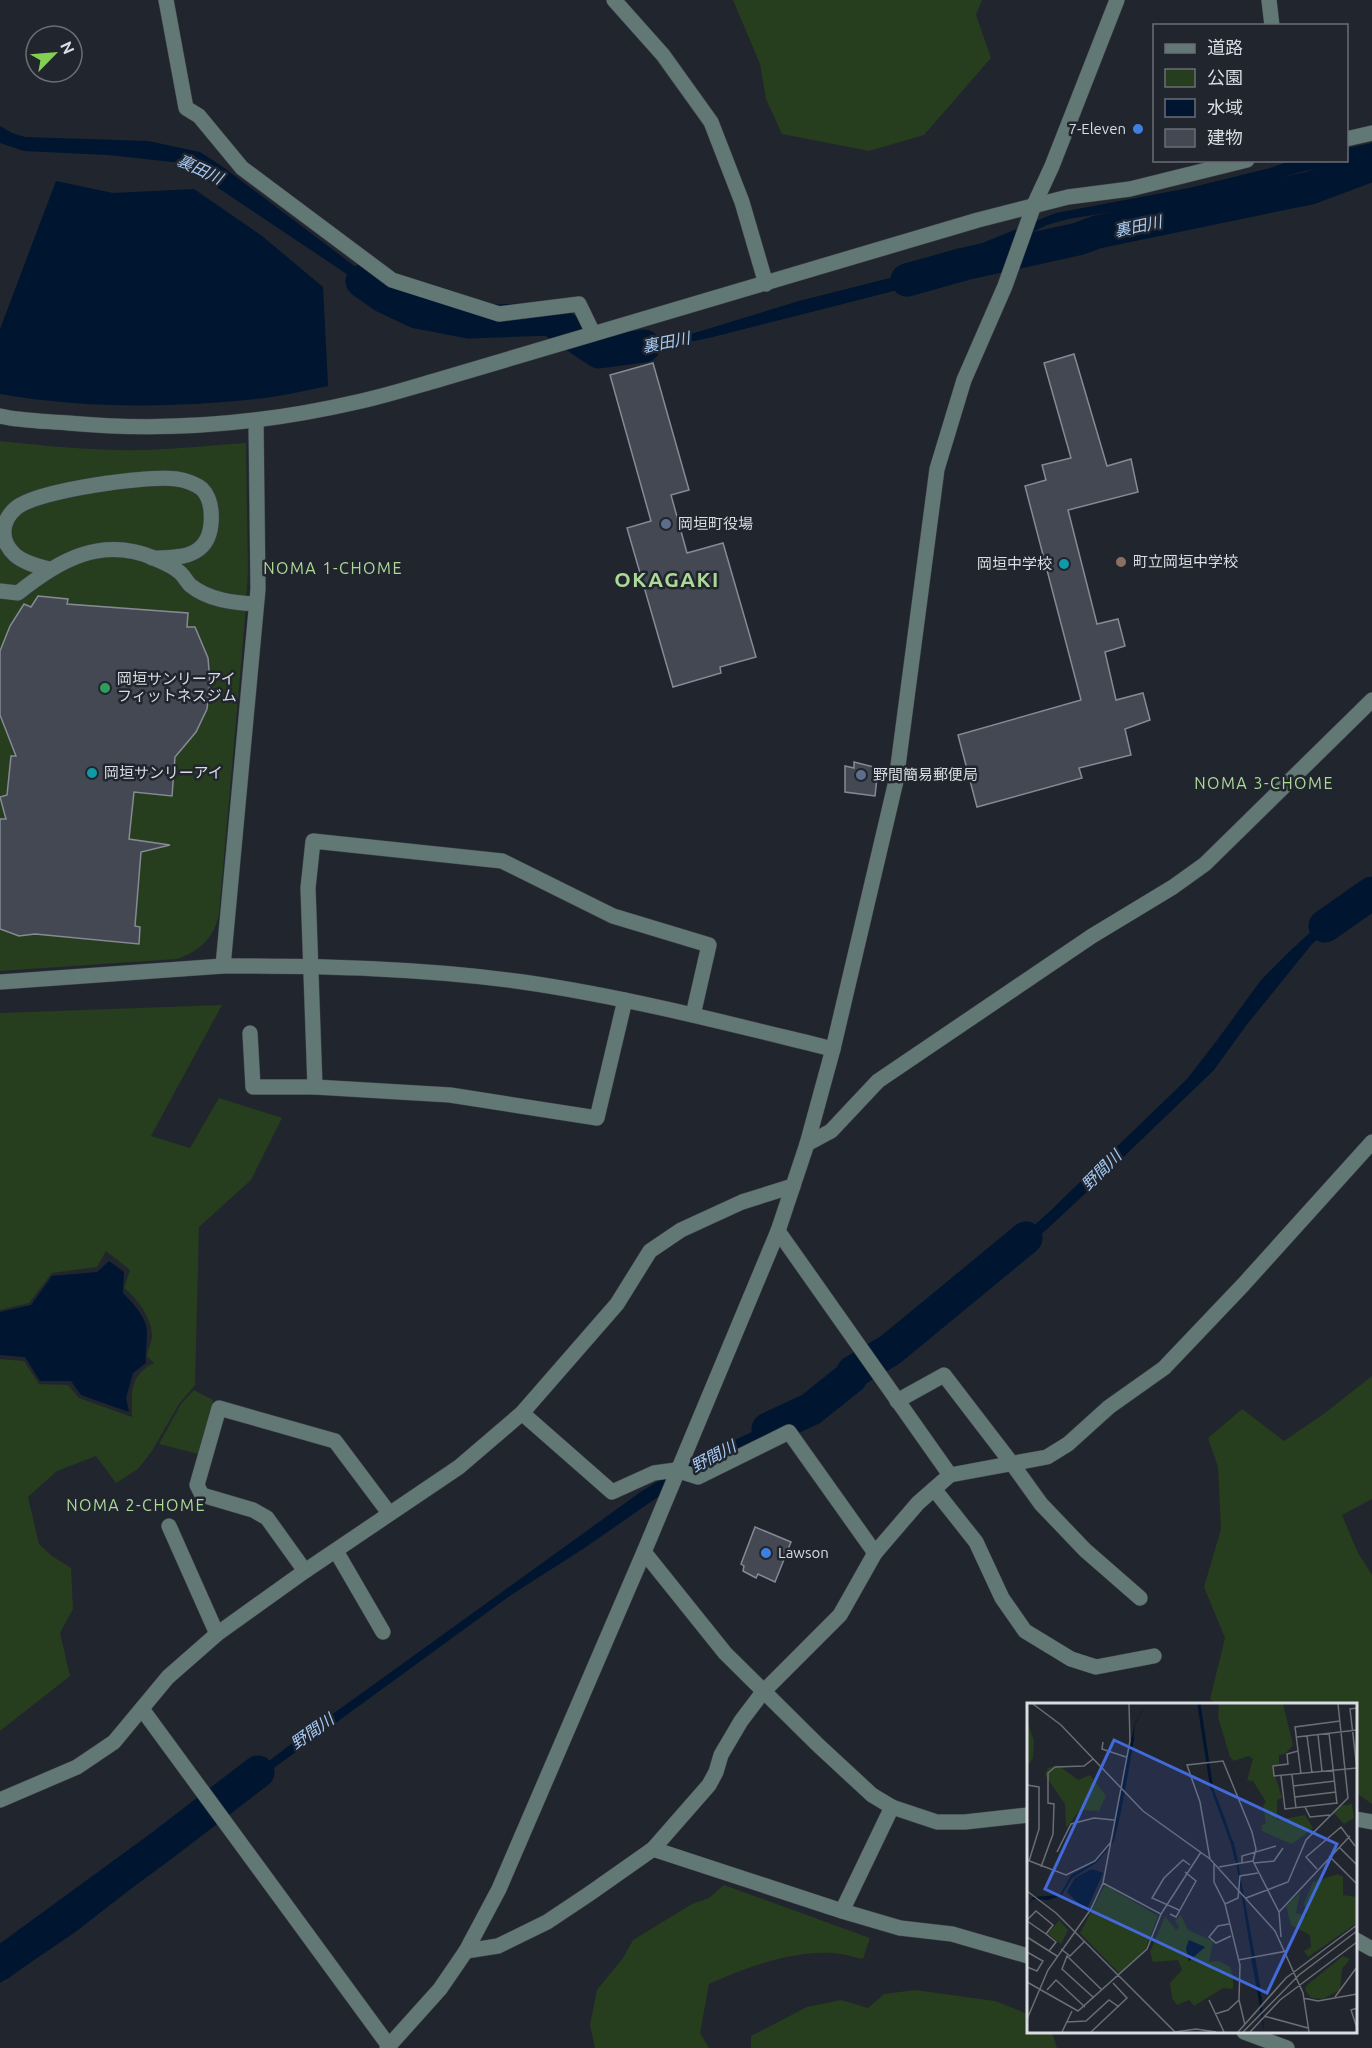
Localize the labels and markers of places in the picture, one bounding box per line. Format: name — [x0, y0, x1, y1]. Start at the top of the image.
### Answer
place label: 7-Eleven — [1068, 120, 1126, 137]
marker: 7-Eleven — [1131, 122, 1145, 136]
place label: 岡垣町役場 — [678, 515, 753, 532]
marker: 岡垣町役場 — [659, 517, 673, 531]
place label: 町立岡垣中学校 — [1133, 553, 1238, 570]
place label: 岡垣中学校 — [977, 555, 1052, 572]
marker: 町立岡垣中学校 — [1114, 555, 1128, 569]
marker: 岡垣中学校 — [1057, 557, 1071, 571]
place label: 岡垣サンリーアイ フィットネスジム — [117, 670, 237, 704]
marker: 岡垣サンリーアイ フィットネスジム — [98, 681, 112, 695]
place label: 岡垣サンリーアイ — [104, 764, 223, 781]
marker: 岡垣サンリーアイ — [85, 766, 99, 780]
place label: 野間簡易郵便局 — [873, 766, 978, 783]
marker: 野間簡易郵便局 — [854, 768, 868, 782]
place label: Lawson — [778, 1544, 829, 1561]
marker: Lawson — [759, 1546, 773, 1560]

